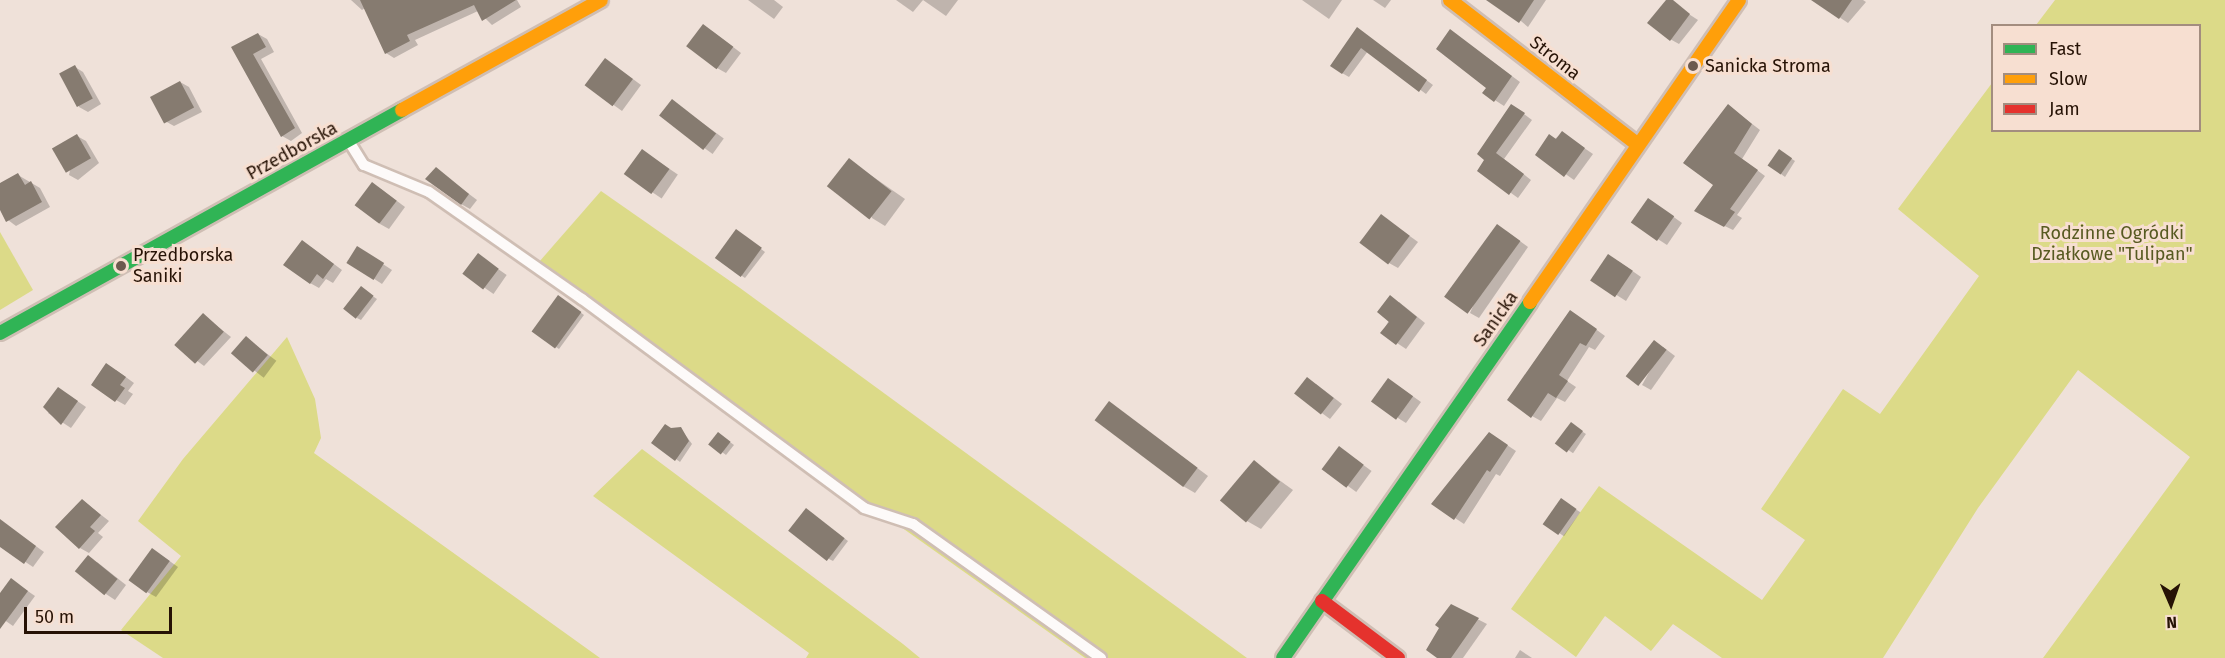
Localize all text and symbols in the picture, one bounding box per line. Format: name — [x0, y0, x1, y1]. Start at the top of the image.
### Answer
legend — [1991, 24, 2201, 132]
street label: Stroma — [1525, 31, 1585, 85]
text: Fast — [2049, 38, 2081, 60]
place label: Sanicka Stroma — [1705, 55, 1831, 77]
marker: Sanicka Stroma — [1686, 59, 1700, 73]
text: Slow — [2049, 68, 2087, 90]
text: Jam — [2049, 98, 2080, 120]
street label: Przedborska — [243, 117, 341, 185]
park label: Rodzinne Ogródki Działkowe "Tulipan" — [2031, 223, 2193, 266]
place label: Przedborska Saniki — [133, 245, 233, 288]
marker: Przedborska Saniki — [114, 259, 128, 273]
street label: Sanicka — [1469, 287, 1523, 351]
north arrow — [2141, 574, 2201, 634]
scale bar — [27, 595, 176, 633]
text: 50 m — [35, 606, 74, 628]
text: N — [2166, 613, 2177, 632]

